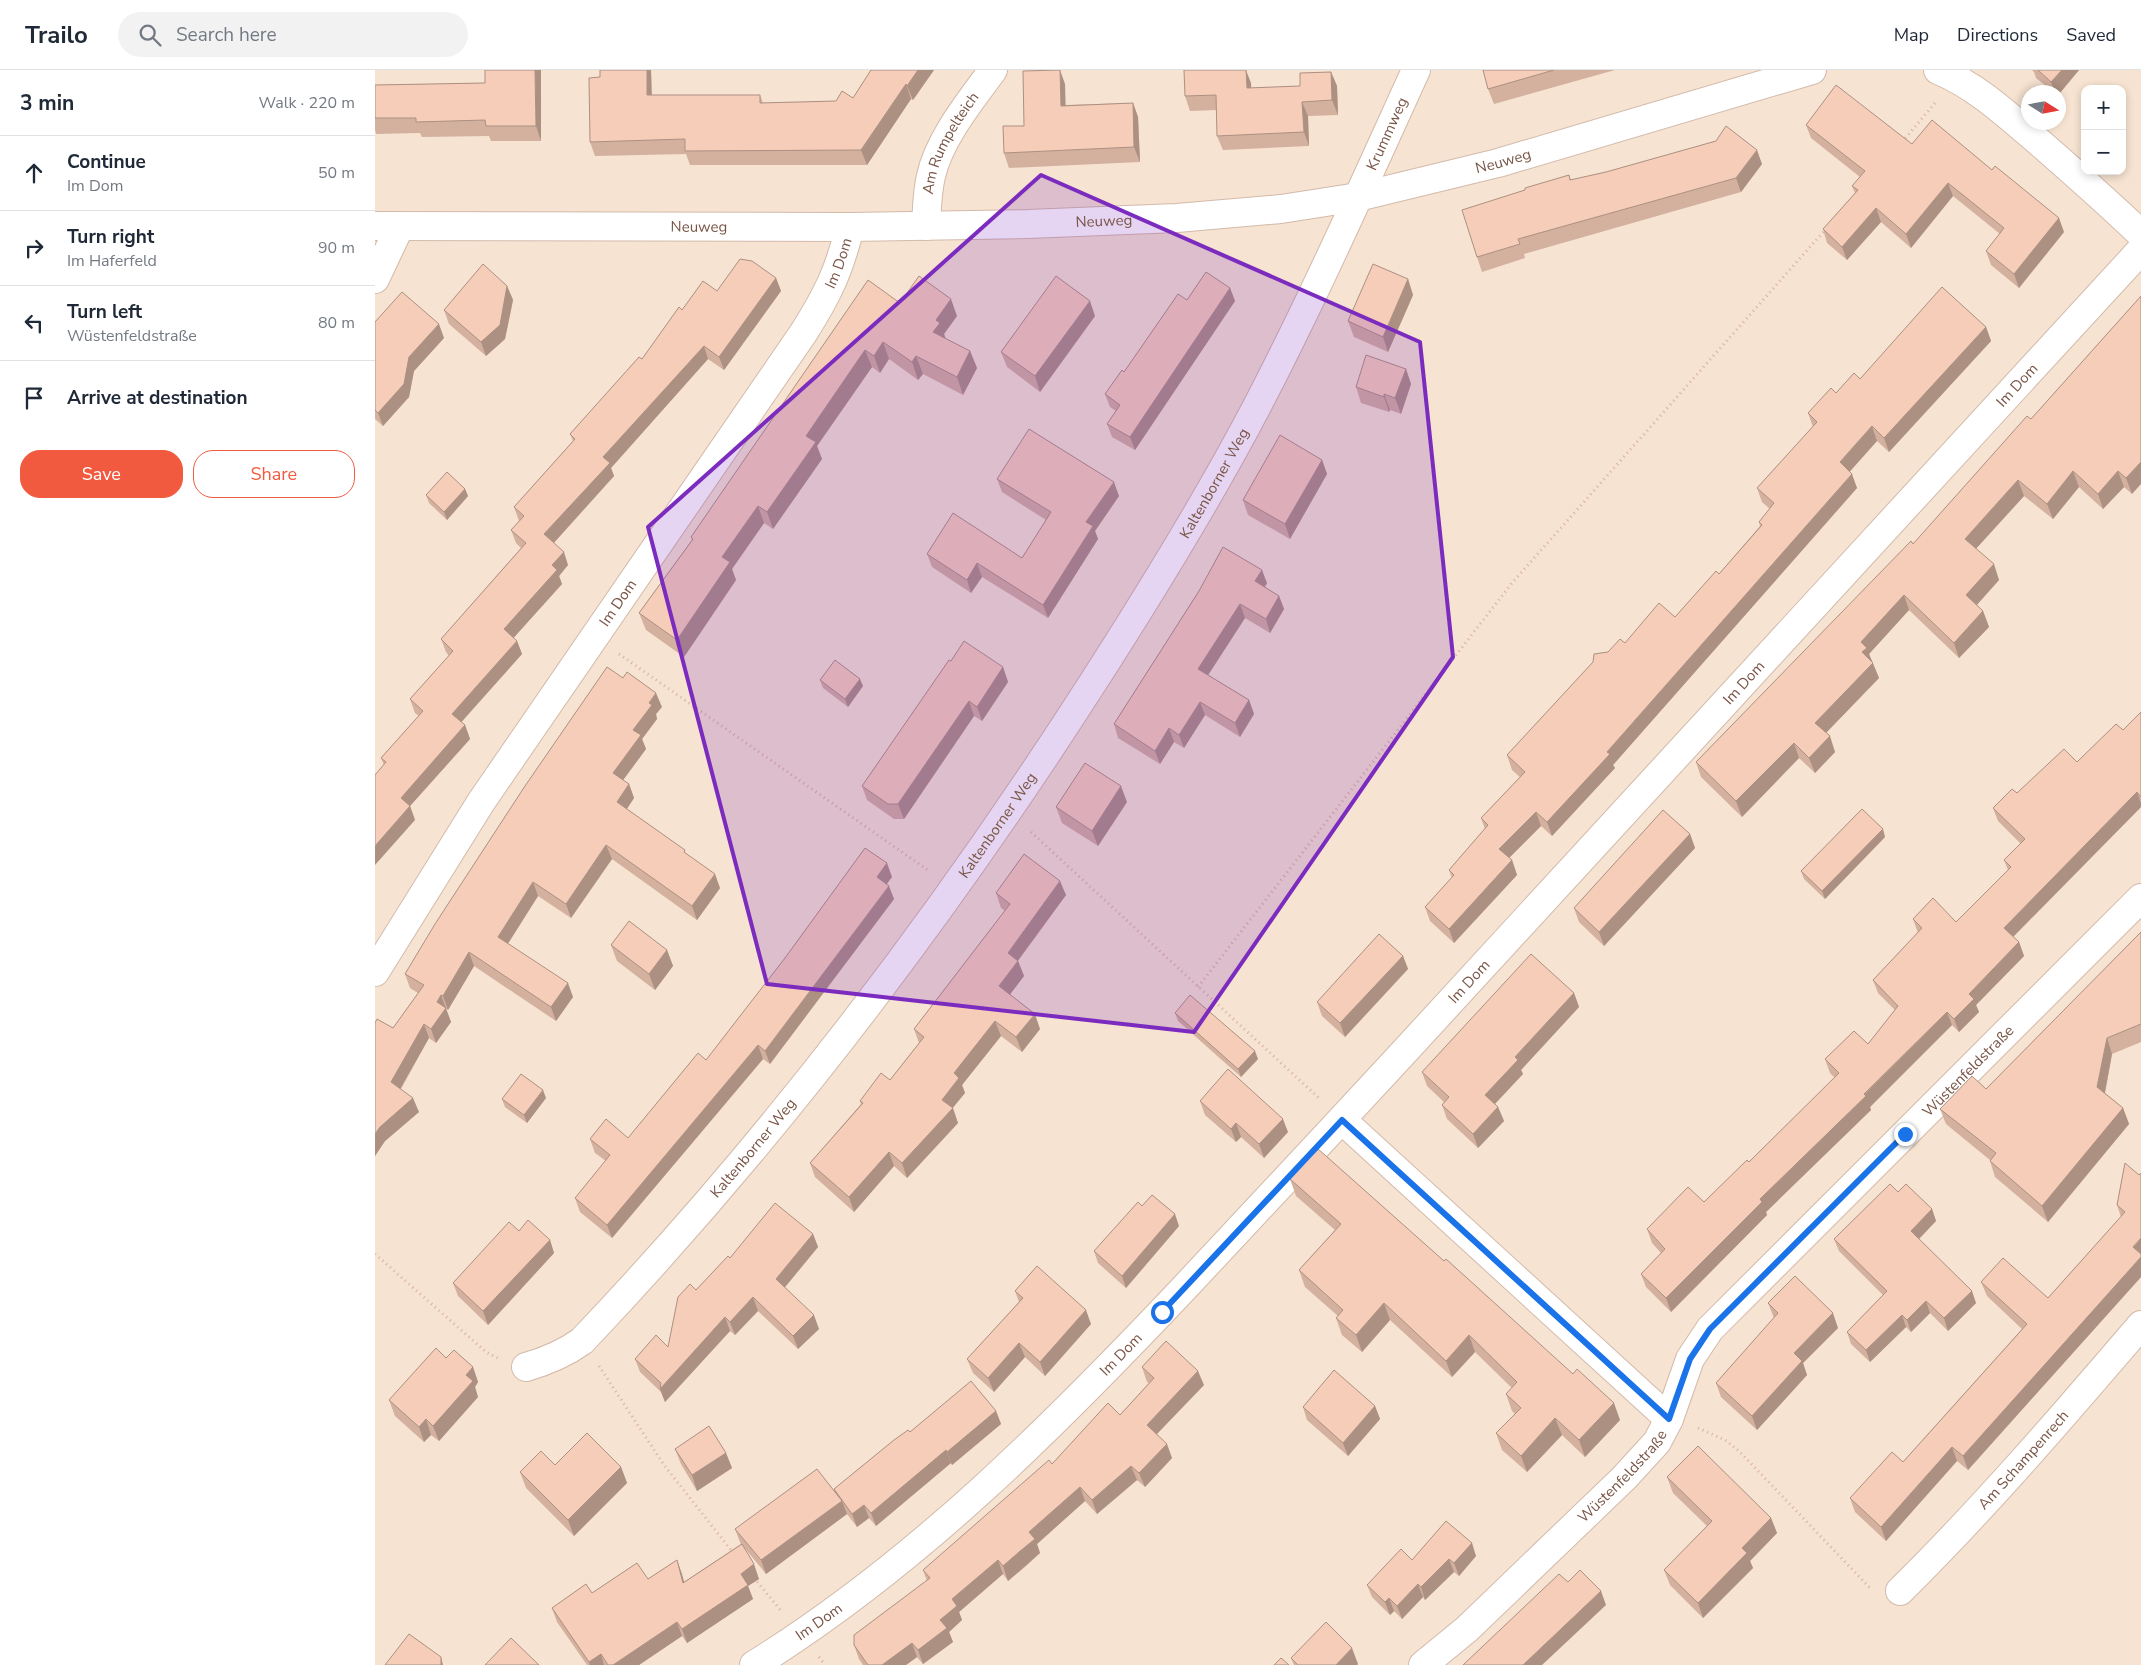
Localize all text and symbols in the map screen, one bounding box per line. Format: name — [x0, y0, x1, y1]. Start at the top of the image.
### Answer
search box — [118, 12, 468, 57]
text: Trailo — [25, 19, 88, 51]
icon: search — [136, 21, 164, 49]
text: Search here — [176, 22, 277, 48]
text: Map — [1894, 23, 1929, 47]
text: Directions — [1957, 23, 2038, 47]
text: Saved — [2066, 23, 2116, 47]
north arrow — [2021, 85, 2066, 130]
map controls — [2081, 85, 2126, 175]
button: + — [2081, 85, 2126, 130]
street label: Am Rumpelteich — [918, 88, 983, 195]
text: 3 min — [20, 89, 74, 117]
text: Walk · 220 m — [259, 92, 355, 114]
street label: Krummweg — [1362, 94, 1412, 174]
button: − — [2081, 130, 2126, 175]
street label: Neuweg — [1473, 144, 1533, 178]
text: Continue — [67, 149, 146, 175]
icon: ahead — [20, 159, 48, 187]
text: 50 m — [318, 162, 355, 184]
text: Im Dom — [67, 175, 123, 197]
street label: Neuweg — [1075, 210, 1133, 232]
street label: Neuweg — [671, 217, 727, 237]
text: Turn right — [67, 224, 154, 250]
icon: right — [20, 234, 48, 262]
street label: Im Dom — [820, 235, 857, 292]
text: 90 m — [318, 237, 355, 259]
text: Im Haferfeld — [67, 250, 157, 272]
text: Turn left — [67, 299, 142, 325]
icon: left — [20, 309, 48, 337]
text: 80 m — [318, 312, 355, 334]
text: Wüstenfeldstraße — [67, 325, 197, 347]
street label: Im Dom — [1992, 359, 2042, 411]
icon: arrive — [20, 384, 48, 412]
text: Arrive at destination — [67, 385, 248, 411]
street label: Kaltenborner Weg — [1175, 425, 1254, 542]
button: Save — [20, 450, 183, 498]
button: Share — [193, 450, 355, 498]
street label: Im Dom — [595, 575, 641, 630]
street label: Im Dom — [1719, 656, 1769, 709]
street label: Kaltenborner Weg — [954, 769, 1041, 882]
street label: Im Dom — [1444, 955, 1494, 1008]
street label: Wüstenfeldstraße — [1918, 1021, 2018, 1121]
street label: Kaltenborner Weg — [706, 1094, 800, 1202]
route end — [1894, 1123, 1917, 1146]
route start — [1151, 1301, 1174, 1324]
street label: Im Dom — [1095, 1328, 1146, 1380]
street label: Am Schampenrech — [1973, 1406, 2073, 1514]
street label: Wüstenfeldstraße — [1573, 1426, 1672, 1527]
street label: Im Dom — [792, 1598, 846, 1645]

